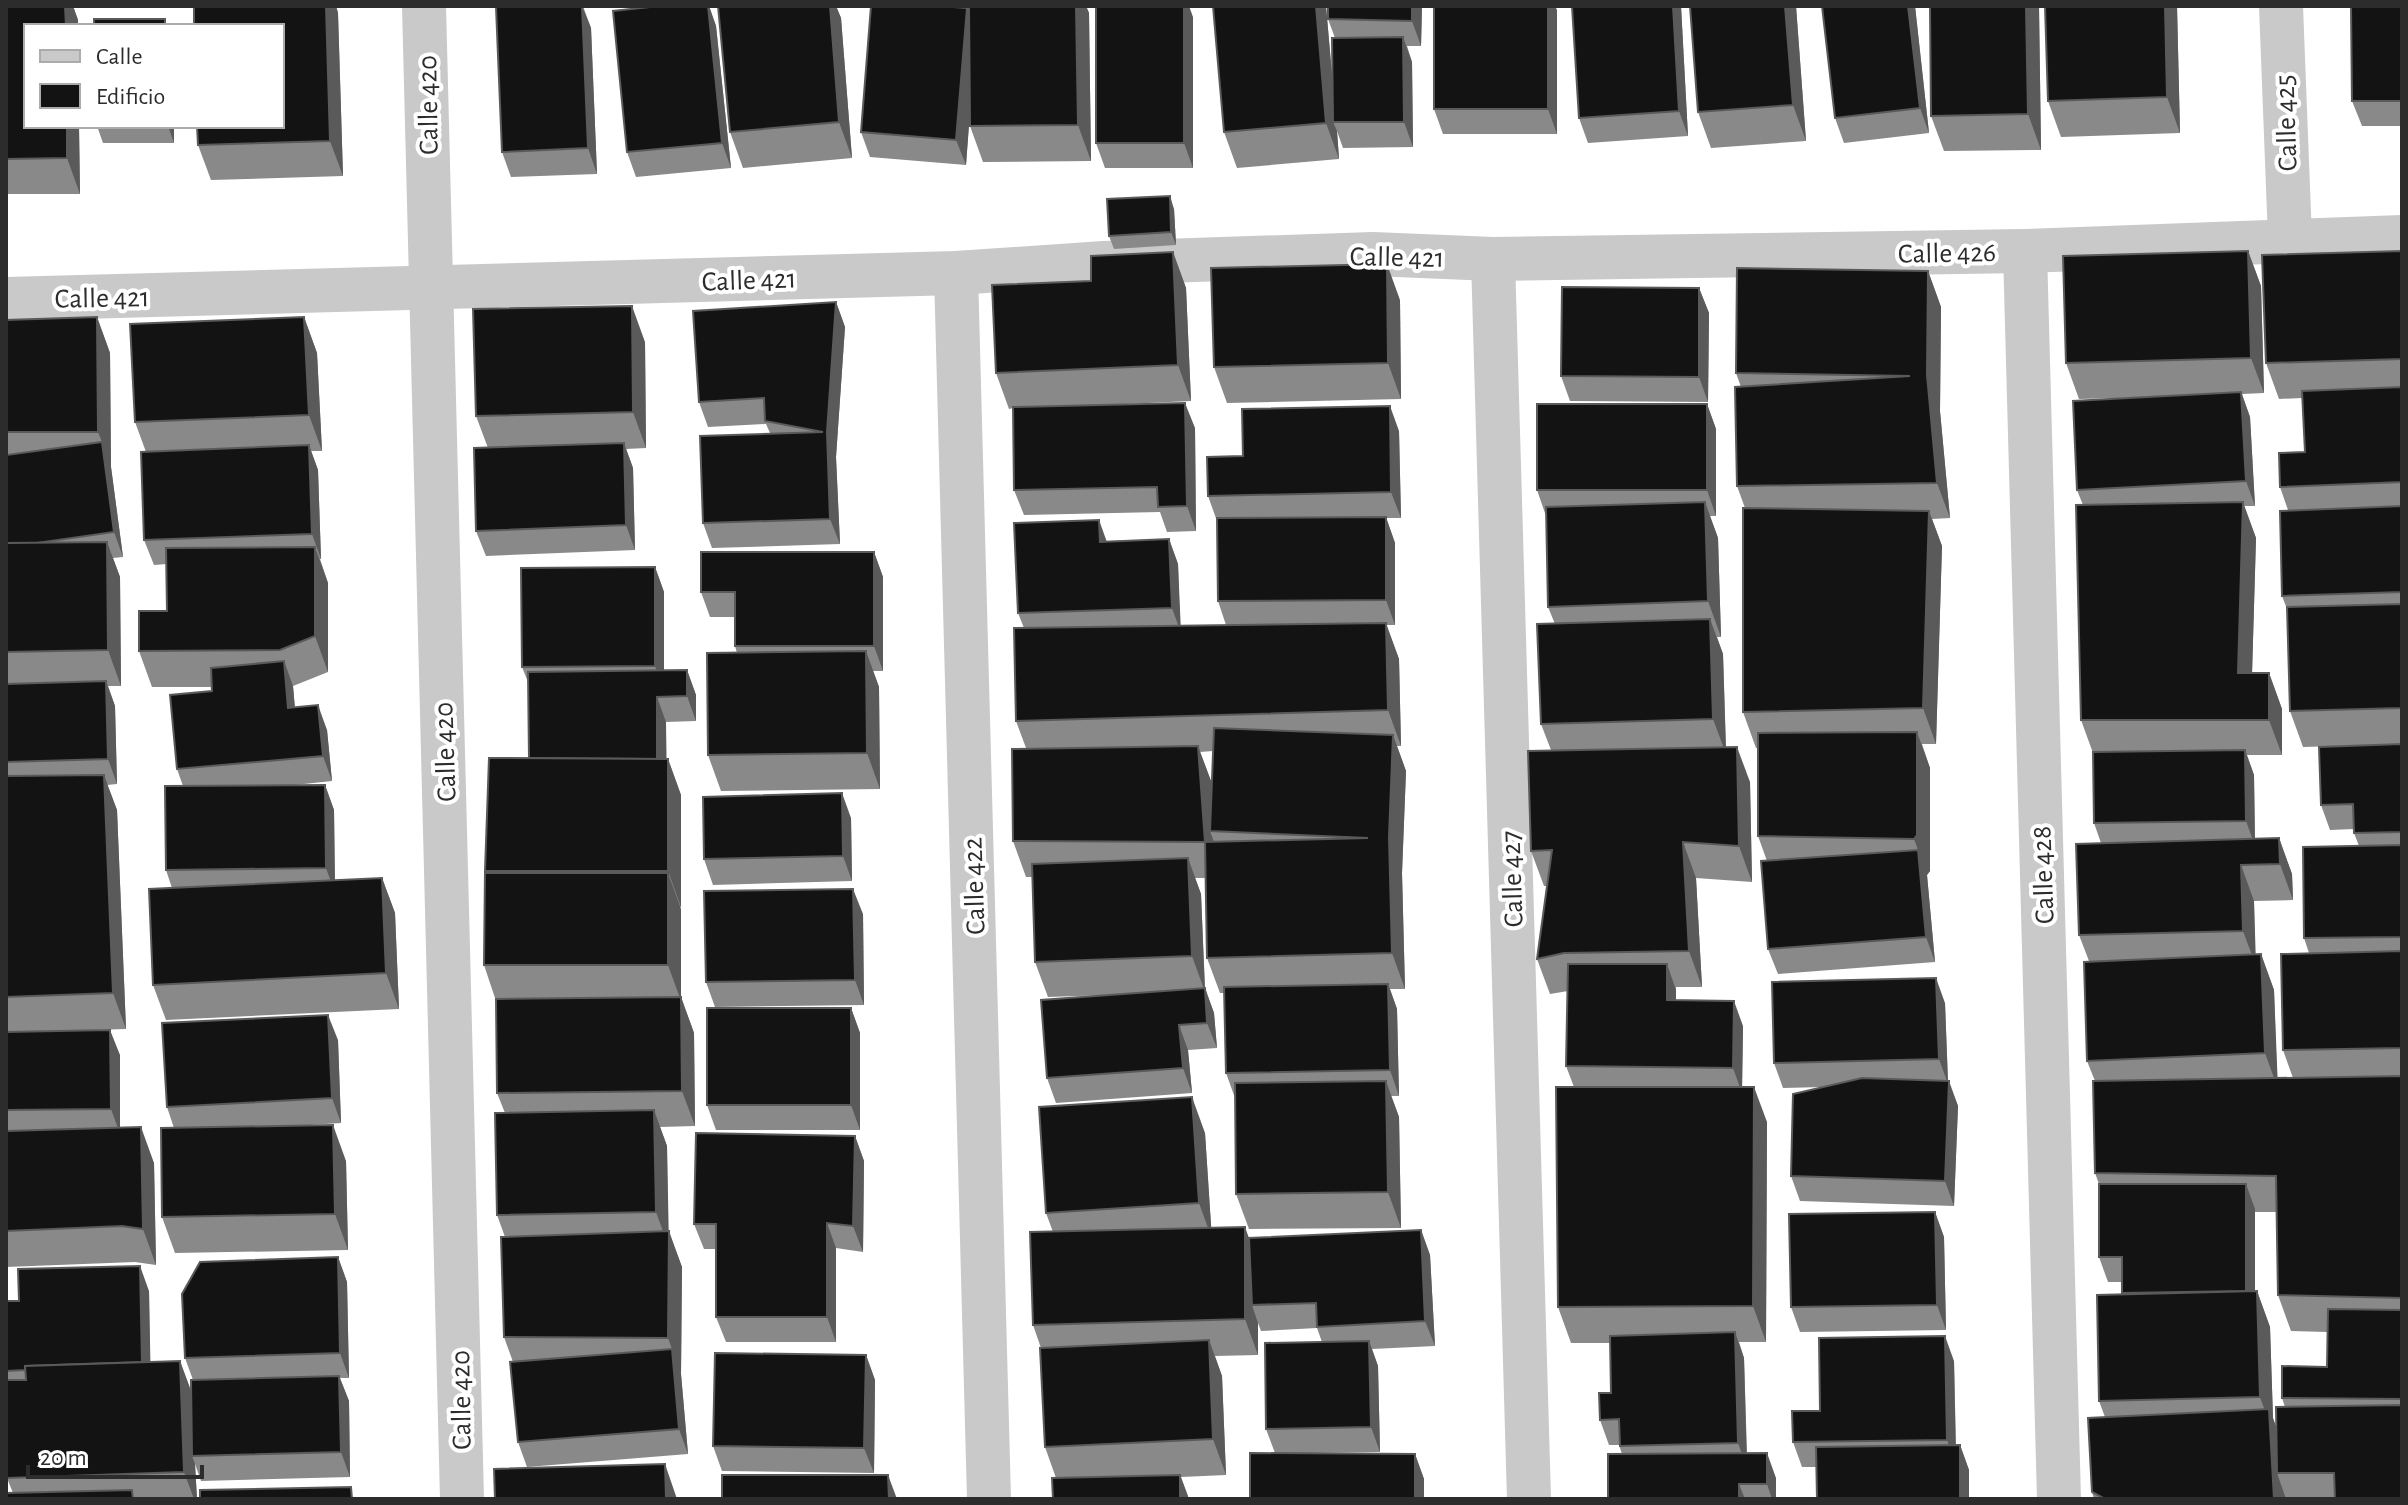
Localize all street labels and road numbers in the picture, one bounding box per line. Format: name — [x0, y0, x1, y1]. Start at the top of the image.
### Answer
street label: Calle 420 — [414, 55, 444, 155]
street label: Calle 425 — [2271, 74, 2303, 172]
street label: Calle 426 — [1898, 239, 1996, 269]
street label: Calle 421 — [1349, 243, 1445, 273]
street label: Calle 421 — [701, 265, 797, 297]
street label: Calle 421 — [54, 284, 150, 314]
street label: Calle 420 — [430, 702, 462, 802]
street label: Calle 428 — [2028, 825, 2060, 925]
street label: Calle 427 — [1497, 830, 1529, 928]
street label: Calle 422 — [959, 837, 991, 935]
street label: Calle 420 — [447, 1350, 477, 1450]

